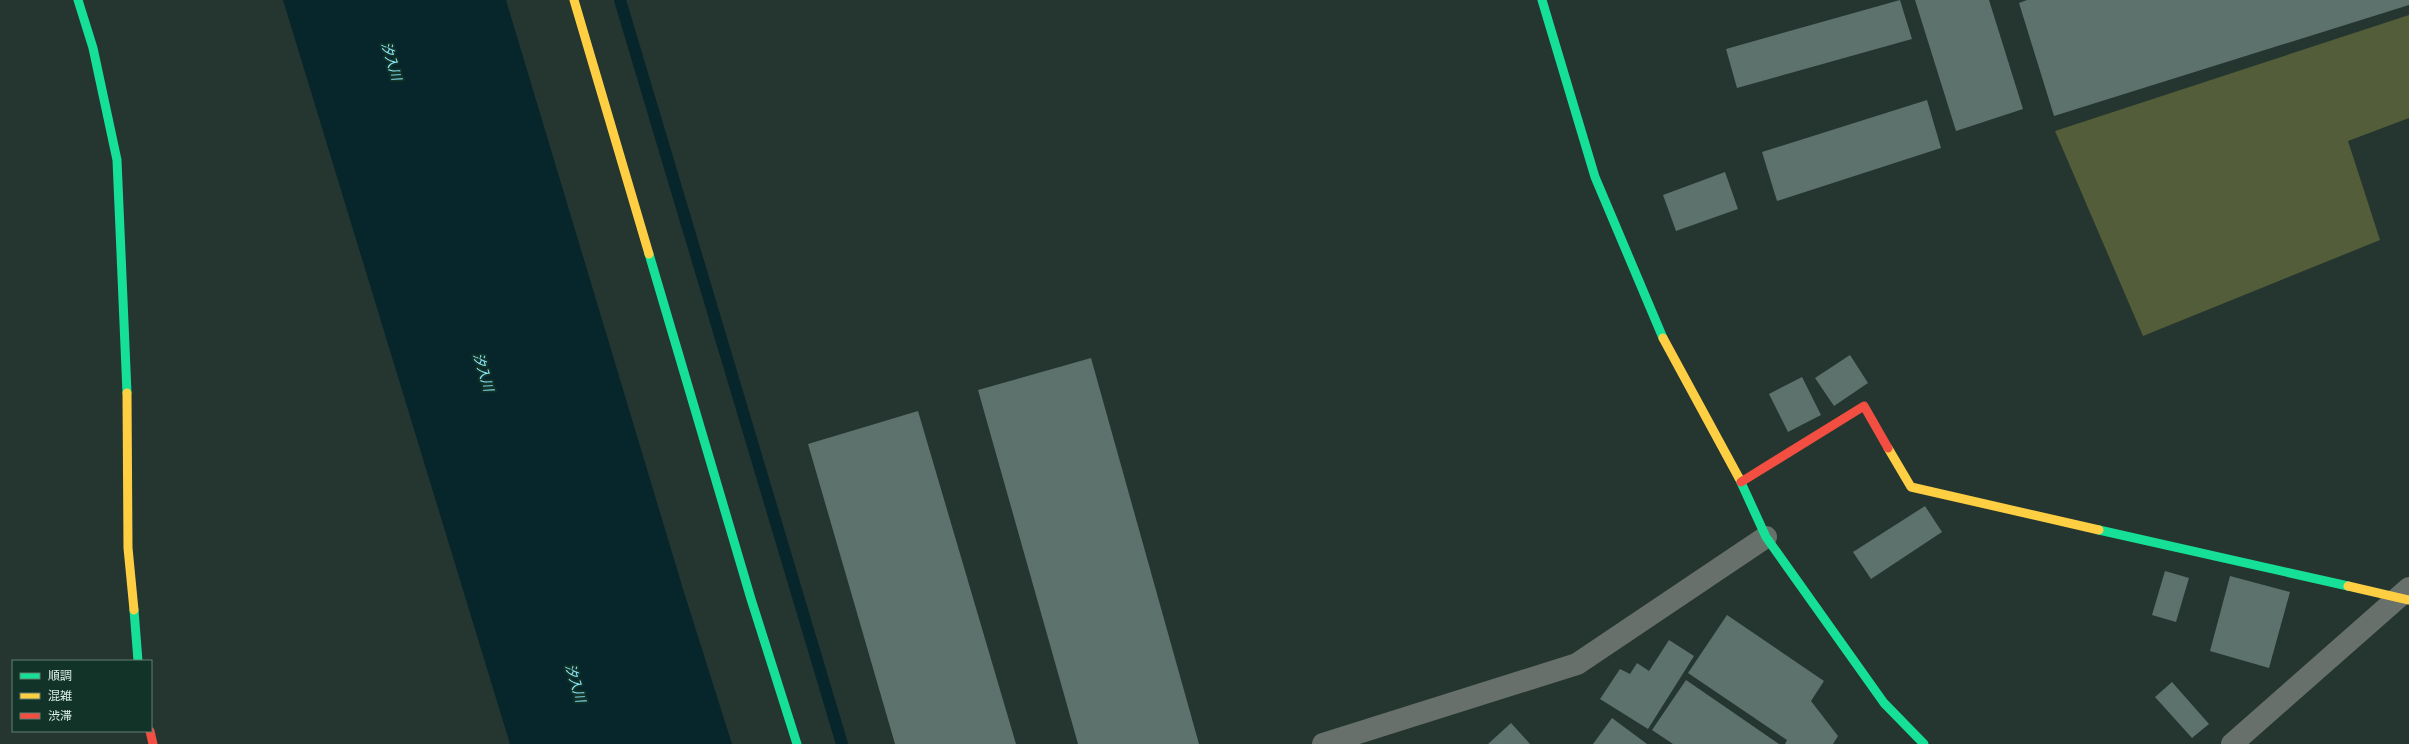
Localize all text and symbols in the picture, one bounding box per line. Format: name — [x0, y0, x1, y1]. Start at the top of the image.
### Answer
water label: 汐入川 — [378, 40, 406, 84]
water label: 汐入川 — [470, 351, 498, 395]
legend — [12, 660, 152, 732]
water label: 汐入川 — [562, 662, 590, 706]
text: 順調 — [48, 668, 72, 683]
text: 混雑 — [48, 688, 72, 703]
text: 渋滞 — [48, 708, 72, 723]

